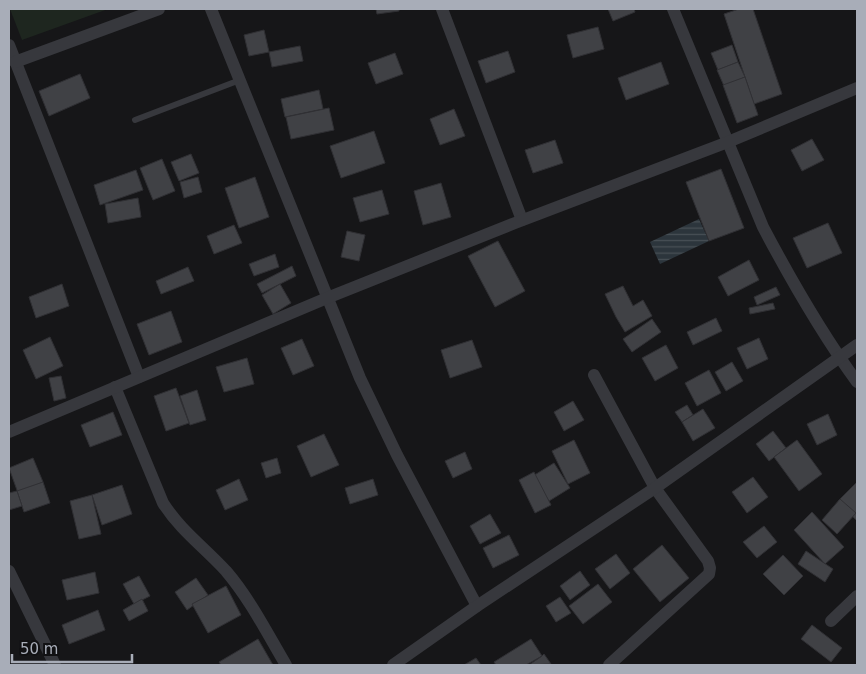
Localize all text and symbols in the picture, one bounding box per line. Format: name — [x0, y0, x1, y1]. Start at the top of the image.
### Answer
scale bar — [12, 632, 132, 664]
text: 50 m — [20, 640, 58, 658]

